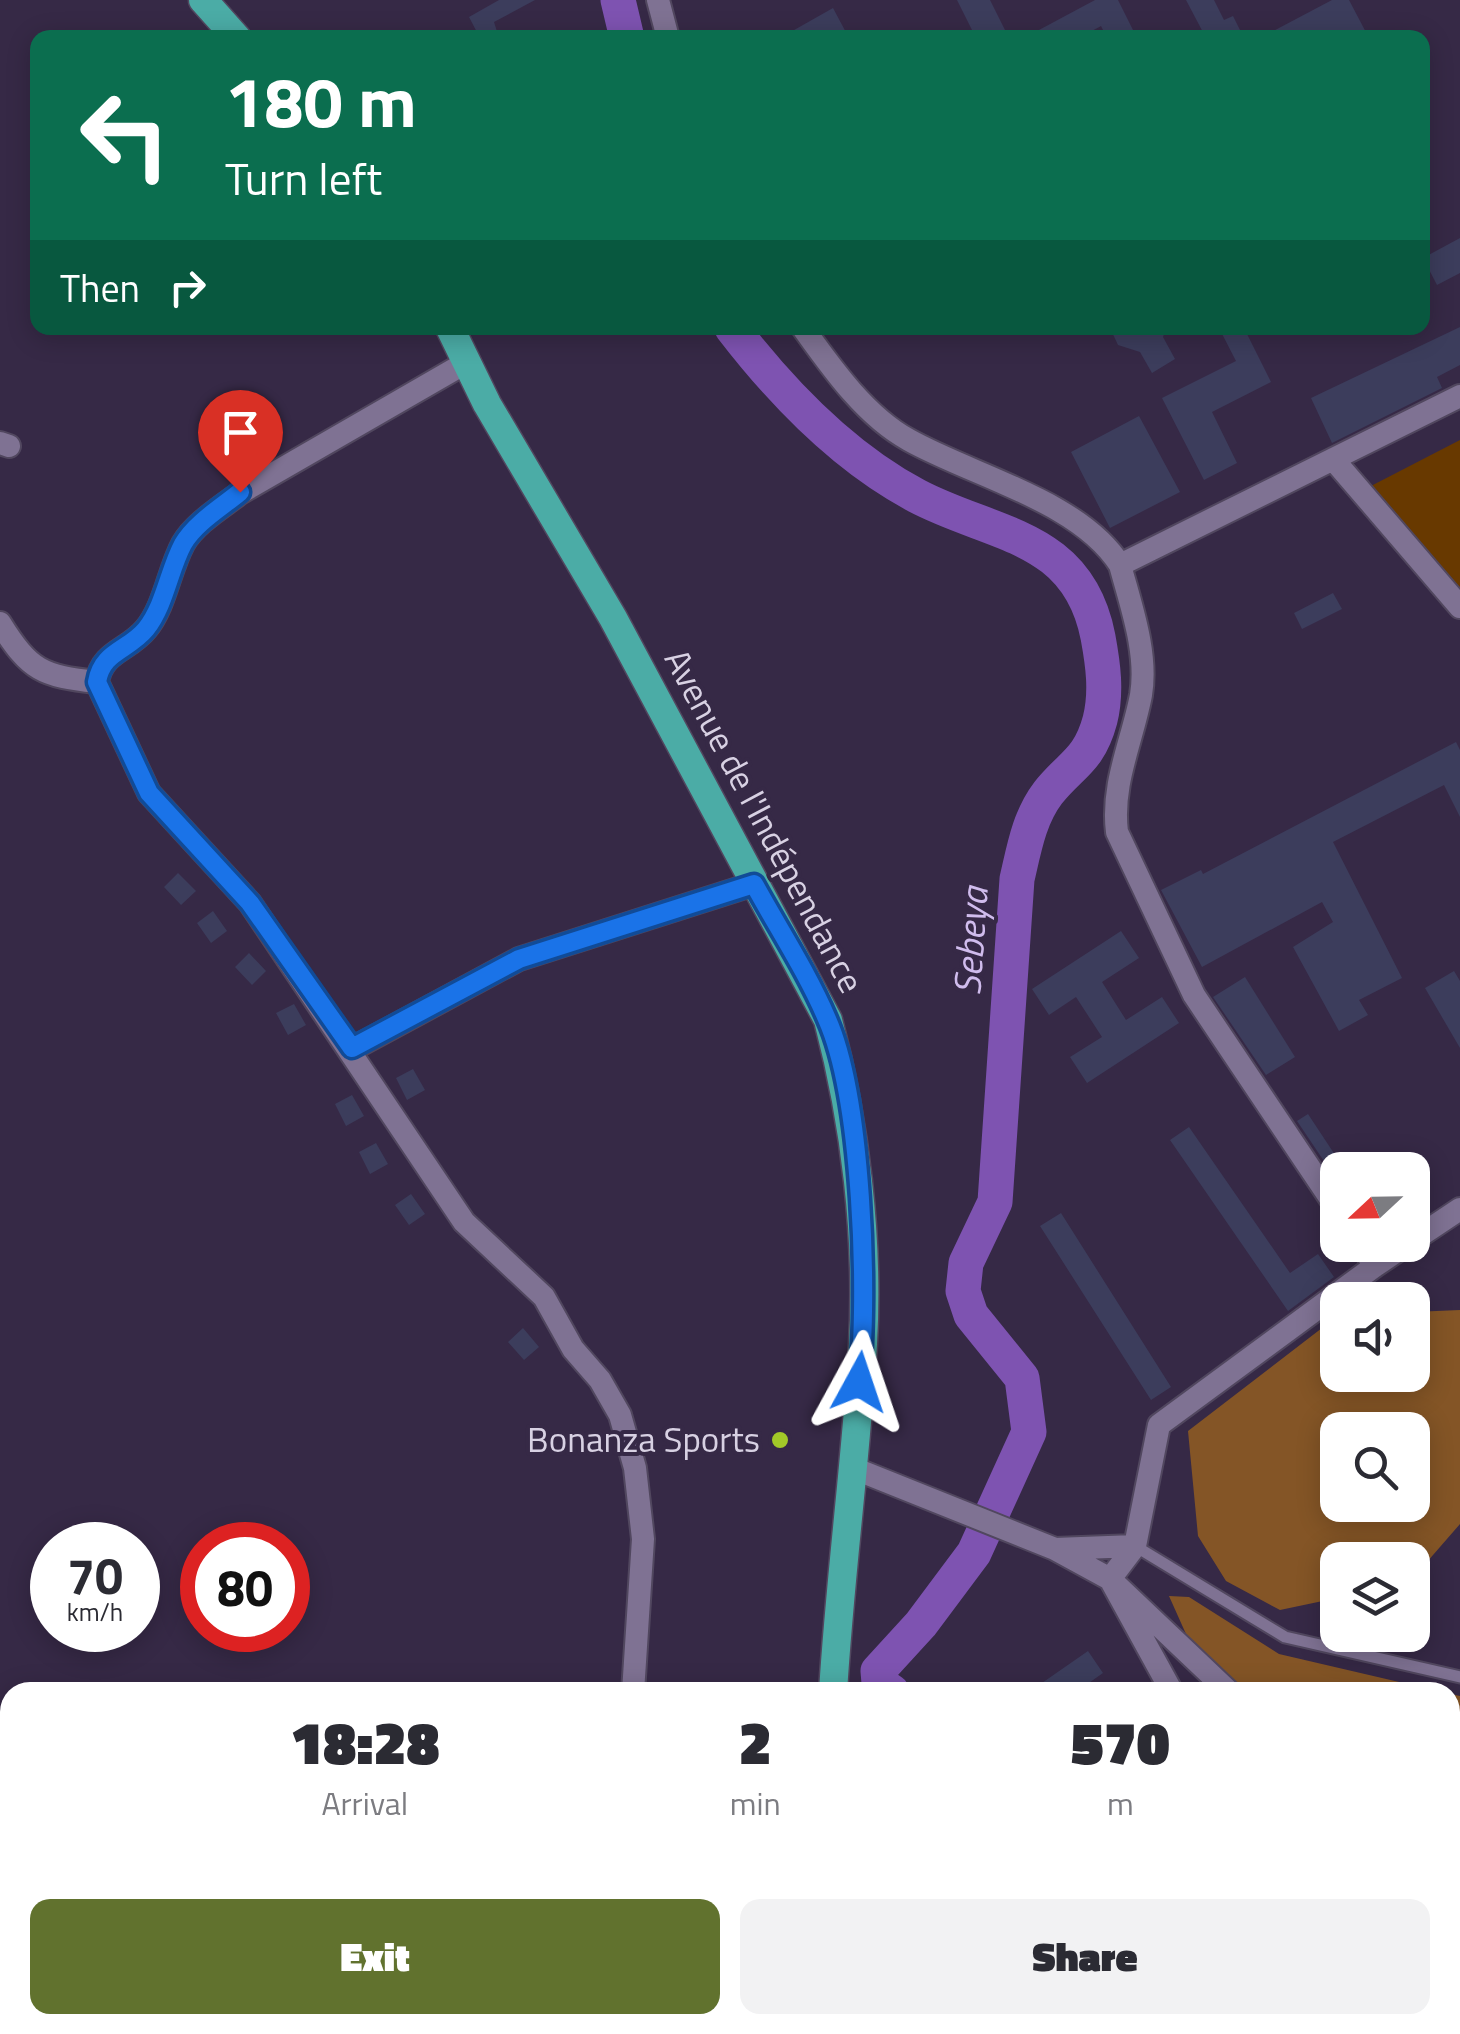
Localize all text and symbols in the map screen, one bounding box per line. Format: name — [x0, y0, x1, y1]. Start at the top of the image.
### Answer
text: 180 m — [225, 48, 417, 154]
icon: left — [60, 70, 190, 200]
text: Turn left — [225, 144, 382, 212]
text: Then — [60, 259, 140, 317]
icon: right — [160, 260, 215, 315]
pin — [198, 390, 283, 493]
icon: arrive — [213, 405, 268, 460]
street label: Avenue de l'Indépendance — [651, 639, 879, 1002]
water label: Sebeya — [937, 883, 1003, 997]
north arrow — [1320, 1152, 1430, 1262]
map controls — [1320, 1152, 1430, 1652]
button: sound — [1320, 1282, 1430, 1392]
position arrow — [807, 1330, 911, 1434]
place label: Bonanza Sports — [527, 1412, 760, 1466]
button: search — [1320, 1412, 1430, 1522]
marker: Bonanza Sports — [769, 1429, 791, 1451]
speed limit sign: 80 — [180, 1522, 310, 1652]
text: 70 — [67, 1537, 123, 1613]
button: layers — [1320, 1542, 1430, 1652]
text: km/h — [67, 1593, 123, 1631]
text: 18:28 — [290, 1696, 439, 1787]
text: 2 — [739, 1696, 772, 1787]
text: 570 — [1071, 1696, 1170, 1787]
text: Arrival — [321, 1779, 408, 1827]
text: min — [730, 1779, 781, 1827]
text: m — [1107, 1779, 1134, 1827]
button: Exit — [30, 1899, 720, 2014]
button: Share — [740, 1899, 1430, 2014]

